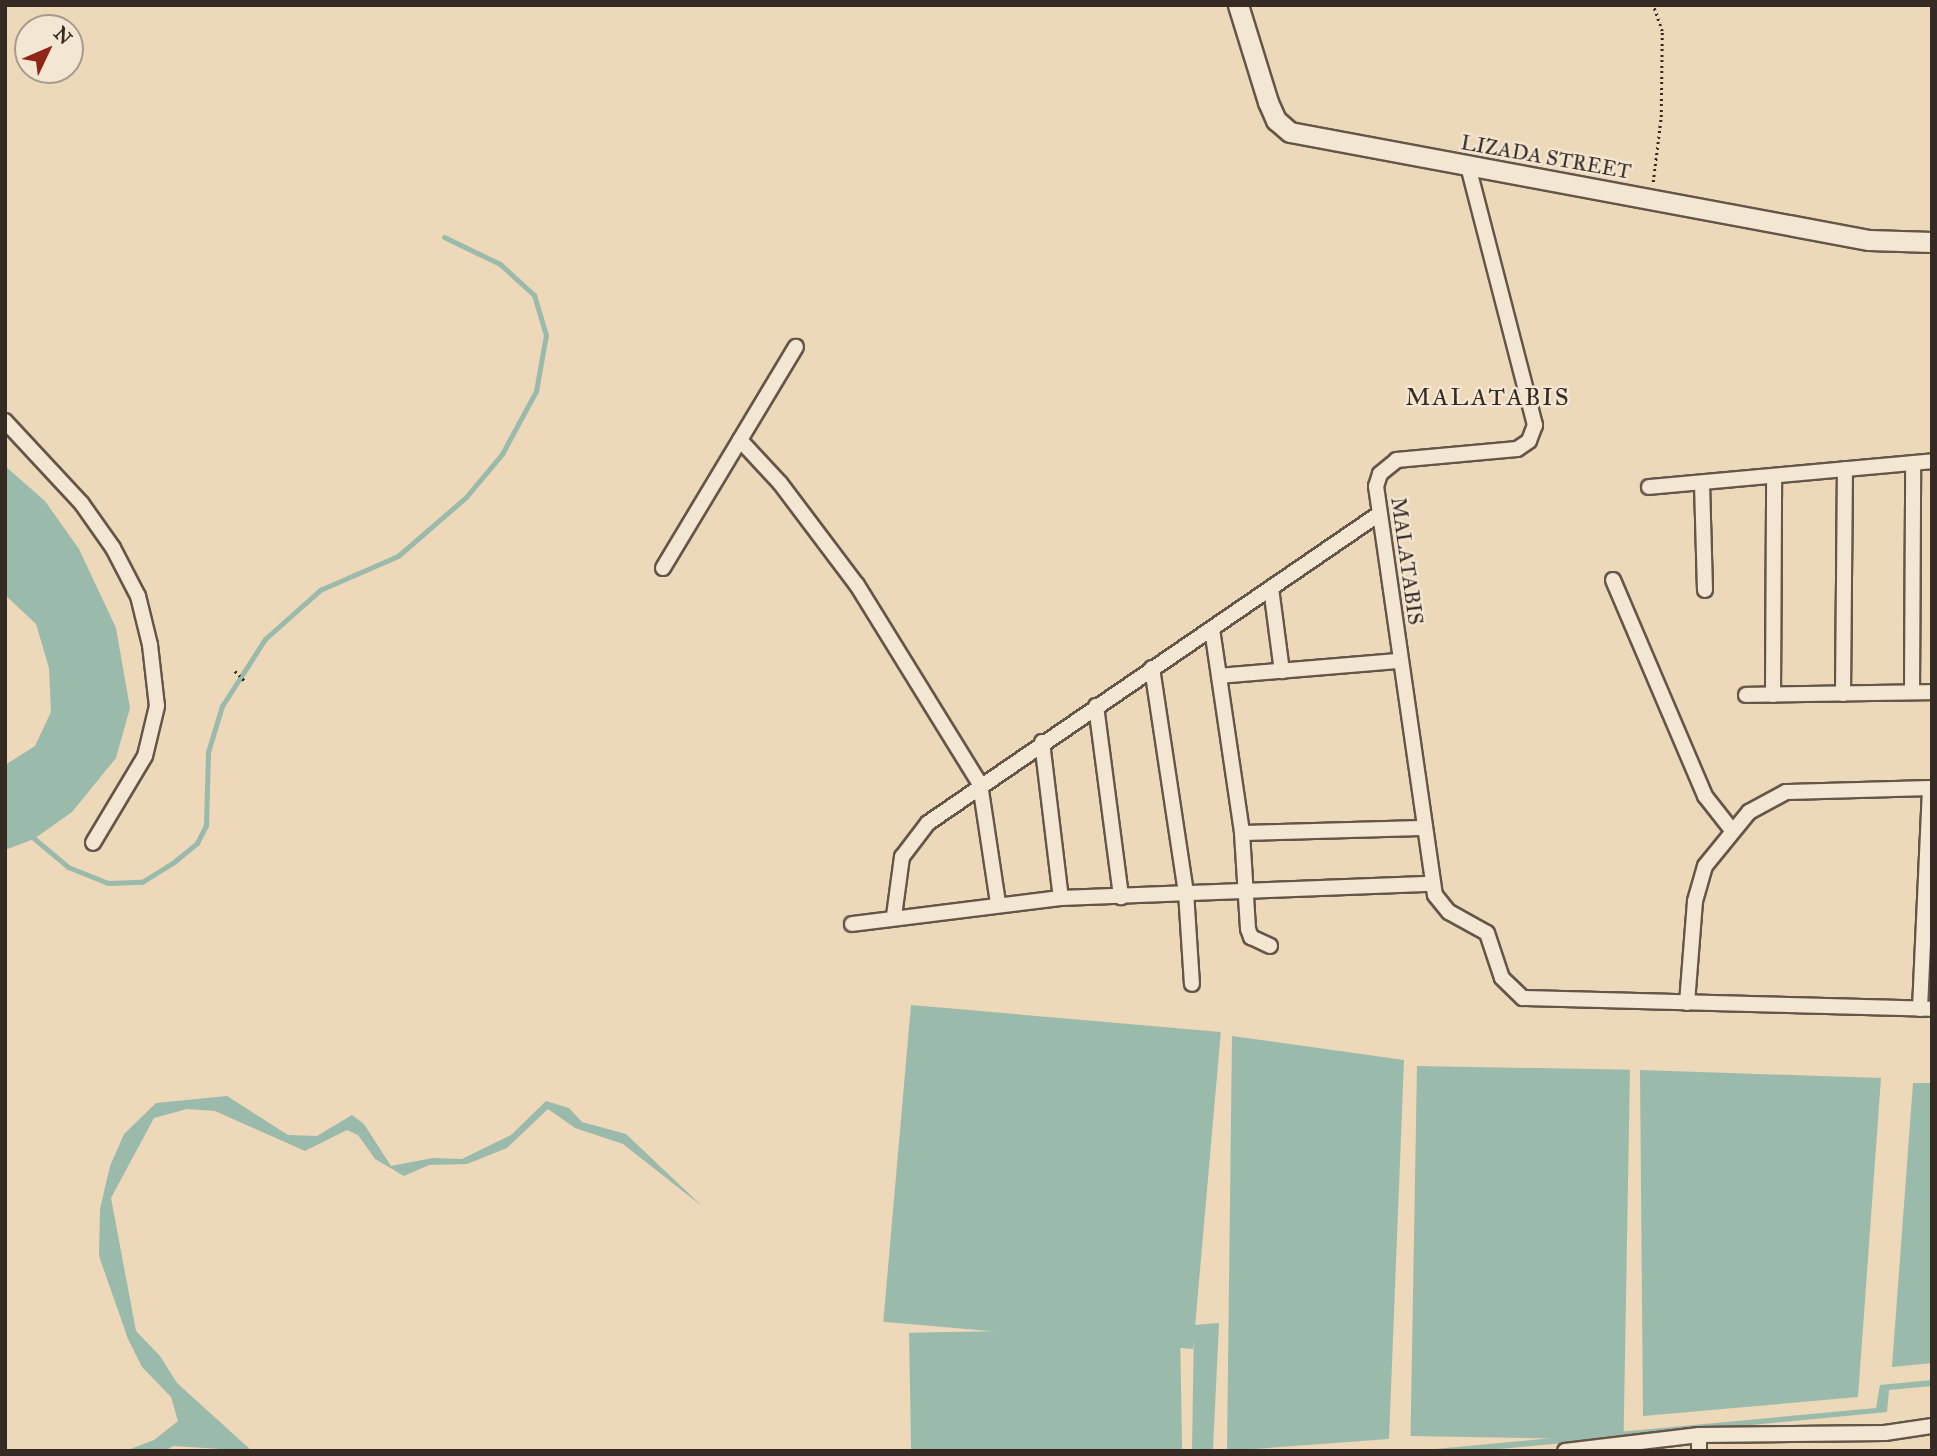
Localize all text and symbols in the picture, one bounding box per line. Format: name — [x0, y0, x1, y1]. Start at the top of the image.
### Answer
north arrow — [14, 14, 84, 84]
text: N — [49, 22, 77, 49]
street label: LIZADA STREET — [1459, 130, 1633, 184]
district label: MALATABIS — [1407, 384, 1569, 412]
street label: MALATABIS — [1386, 496, 1428, 626]

